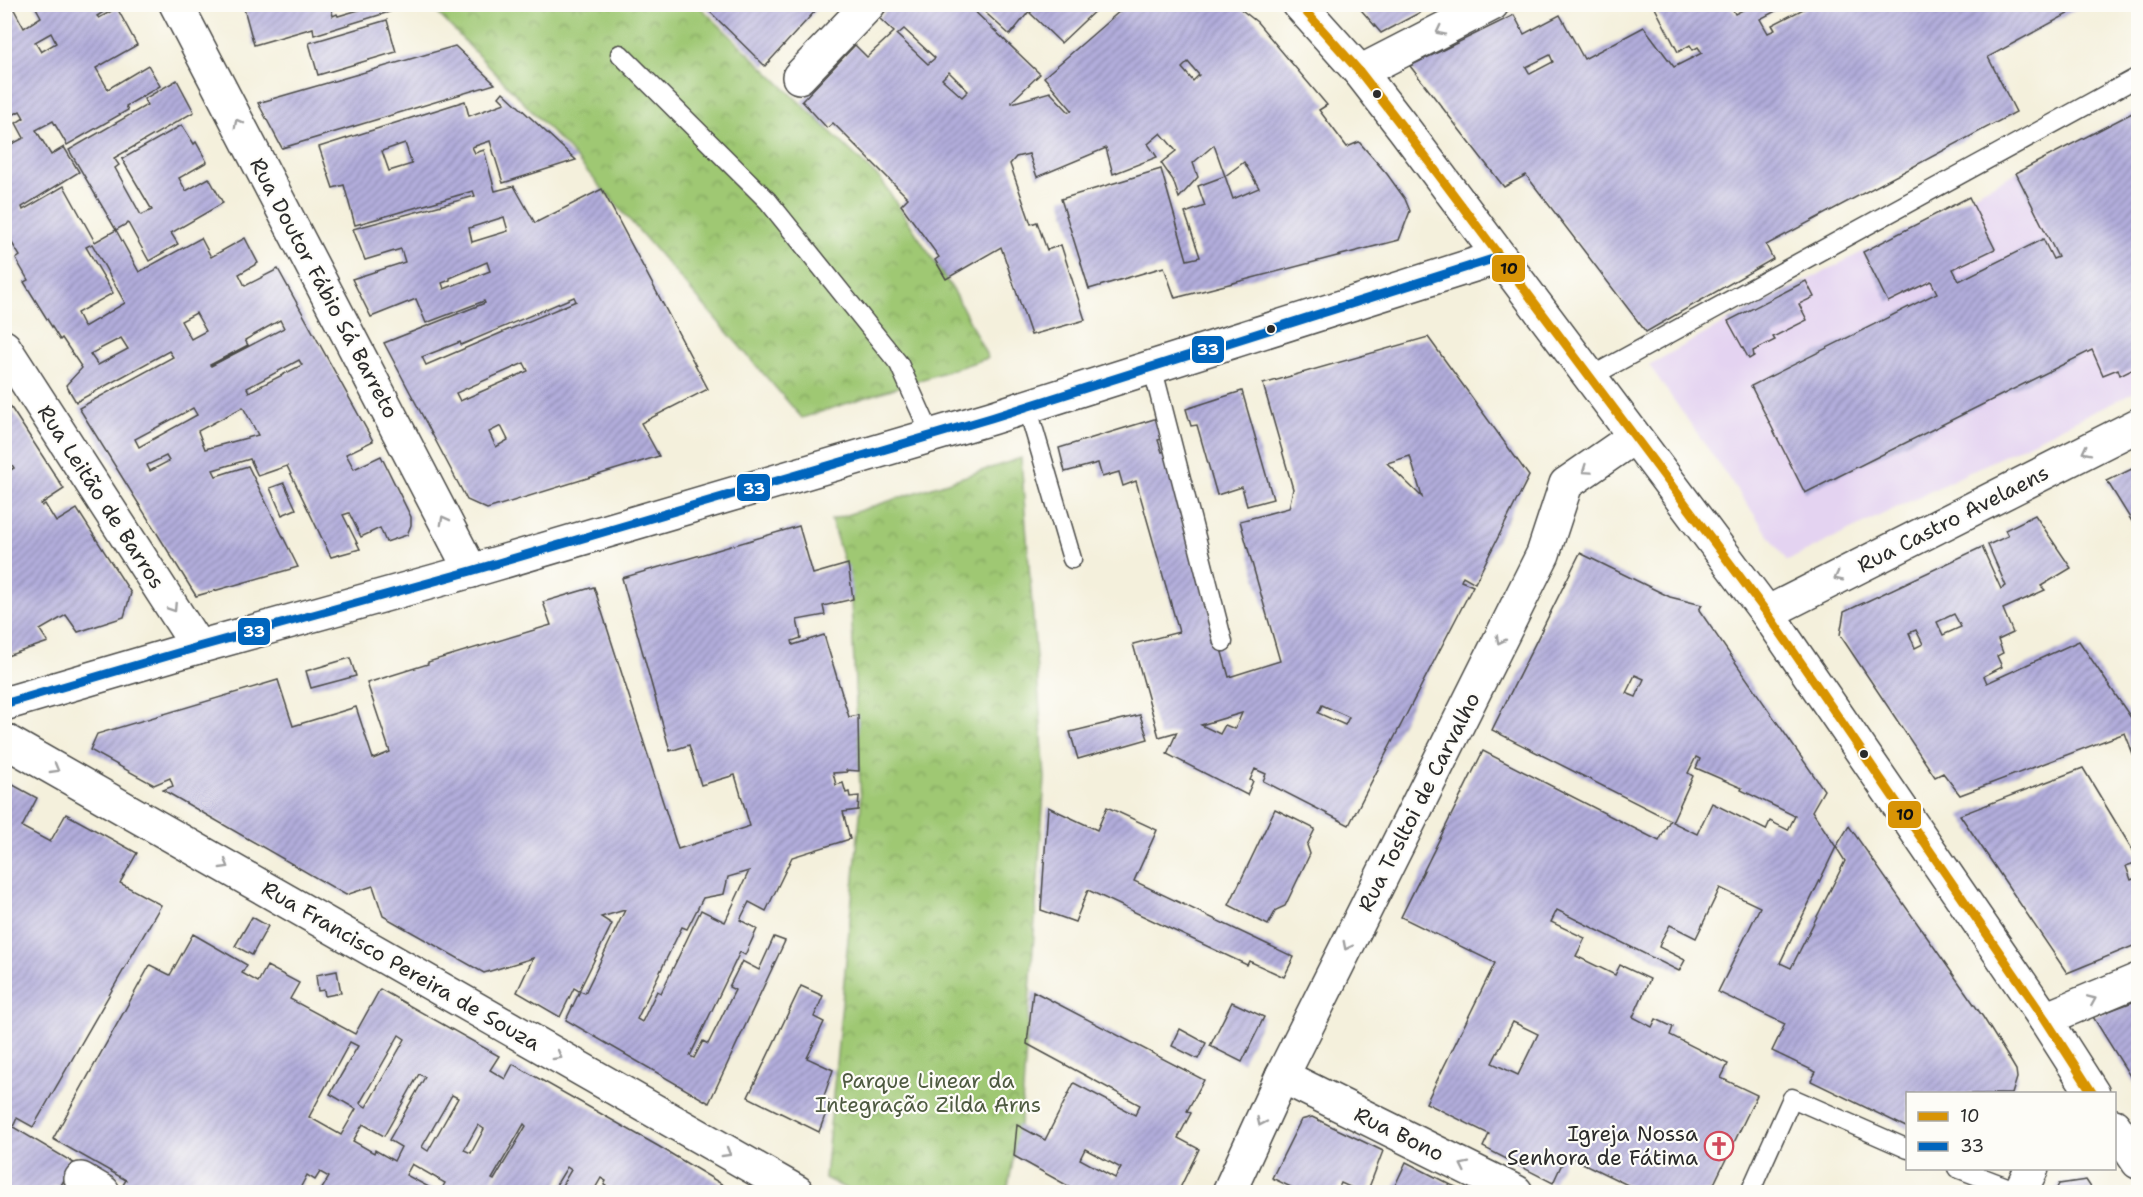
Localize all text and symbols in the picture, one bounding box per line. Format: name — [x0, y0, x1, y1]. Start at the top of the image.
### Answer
one-way arrow — [1435, 24, 1446, 35]
unlabelled marker — [1371, 88, 1383, 100]
one-way arrow — [234, 119, 245, 129]
street label: Rua Doutor Fábio Sá Barreto — [243, 153, 405, 423]
line badge: 10 — [1491, 254, 1526, 283]
text: 10 — [1500, 258, 1518, 279]
unlabelled marker — [1265, 323, 1277, 335]
line badge: 33 — [1191, 335, 1225, 364]
text: 33 — [1197, 339, 1219, 360]
street label: Rua Leitão de Barros — [31, 400, 171, 594]
one-way arrow — [2082, 444, 2093, 455]
street label: Rua Castro Avelaens — [1853, 459, 2053, 579]
one-way arrow — [1582, 463, 1593, 474]
line badge: 33 — [736, 473, 771, 502]
text: 33 — [743, 478, 765, 499]
one-way arrow — [440, 515, 451, 526]
one-way arrow — [1833, 570, 1844, 582]
one-way arrow — [165, 602, 177, 612]
line badge: 33 — [237, 617, 271, 646]
text: 33 — [243, 621, 265, 642]
one-way arrow — [1495, 634, 1507, 645]
street label: Rua Tosltoi de Carvalho — [1352, 688, 1486, 916]
unlabelled marker — [1858, 748, 1870, 760]
one-way arrow — [49, 762, 59, 773]
line badge: 10 — [1887, 800, 1922, 829]
text: 10 — [1896, 804, 1914, 825]
one-way arrow — [219, 858, 229, 870]
street label: Rua Francisco Pereira de Souza — [257, 875, 545, 1057]
one-way arrow — [1343, 940, 1354, 951]
one-way arrow — [2085, 995, 2096, 1007]
one-way arrow — [552, 1049, 562, 1060]
park label: Parque Linear da Integração Zilda Arns — [815, 1067, 1041, 1119]
legend — [1906, 1092, 2116, 1170]
street label: Rua Bono — [1349, 1100, 1449, 1168]
text: 10 — [1960, 1104, 1980, 1128]
one-way arrow — [1257, 1115, 1269, 1126]
place label: Igreja Nossa Senhora de Fátima — [1507, 1120, 1698, 1172]
church icon: Igreja Nossa Senhora de Fátima — [1703, 1130, 1735, 1162]
text: 33 — [1960, 1134, 1984, 1158]
one-way arrow — [721, 1145, 732, 1157]
one-way arrow — [1459, 1162, 1470, 1174]

